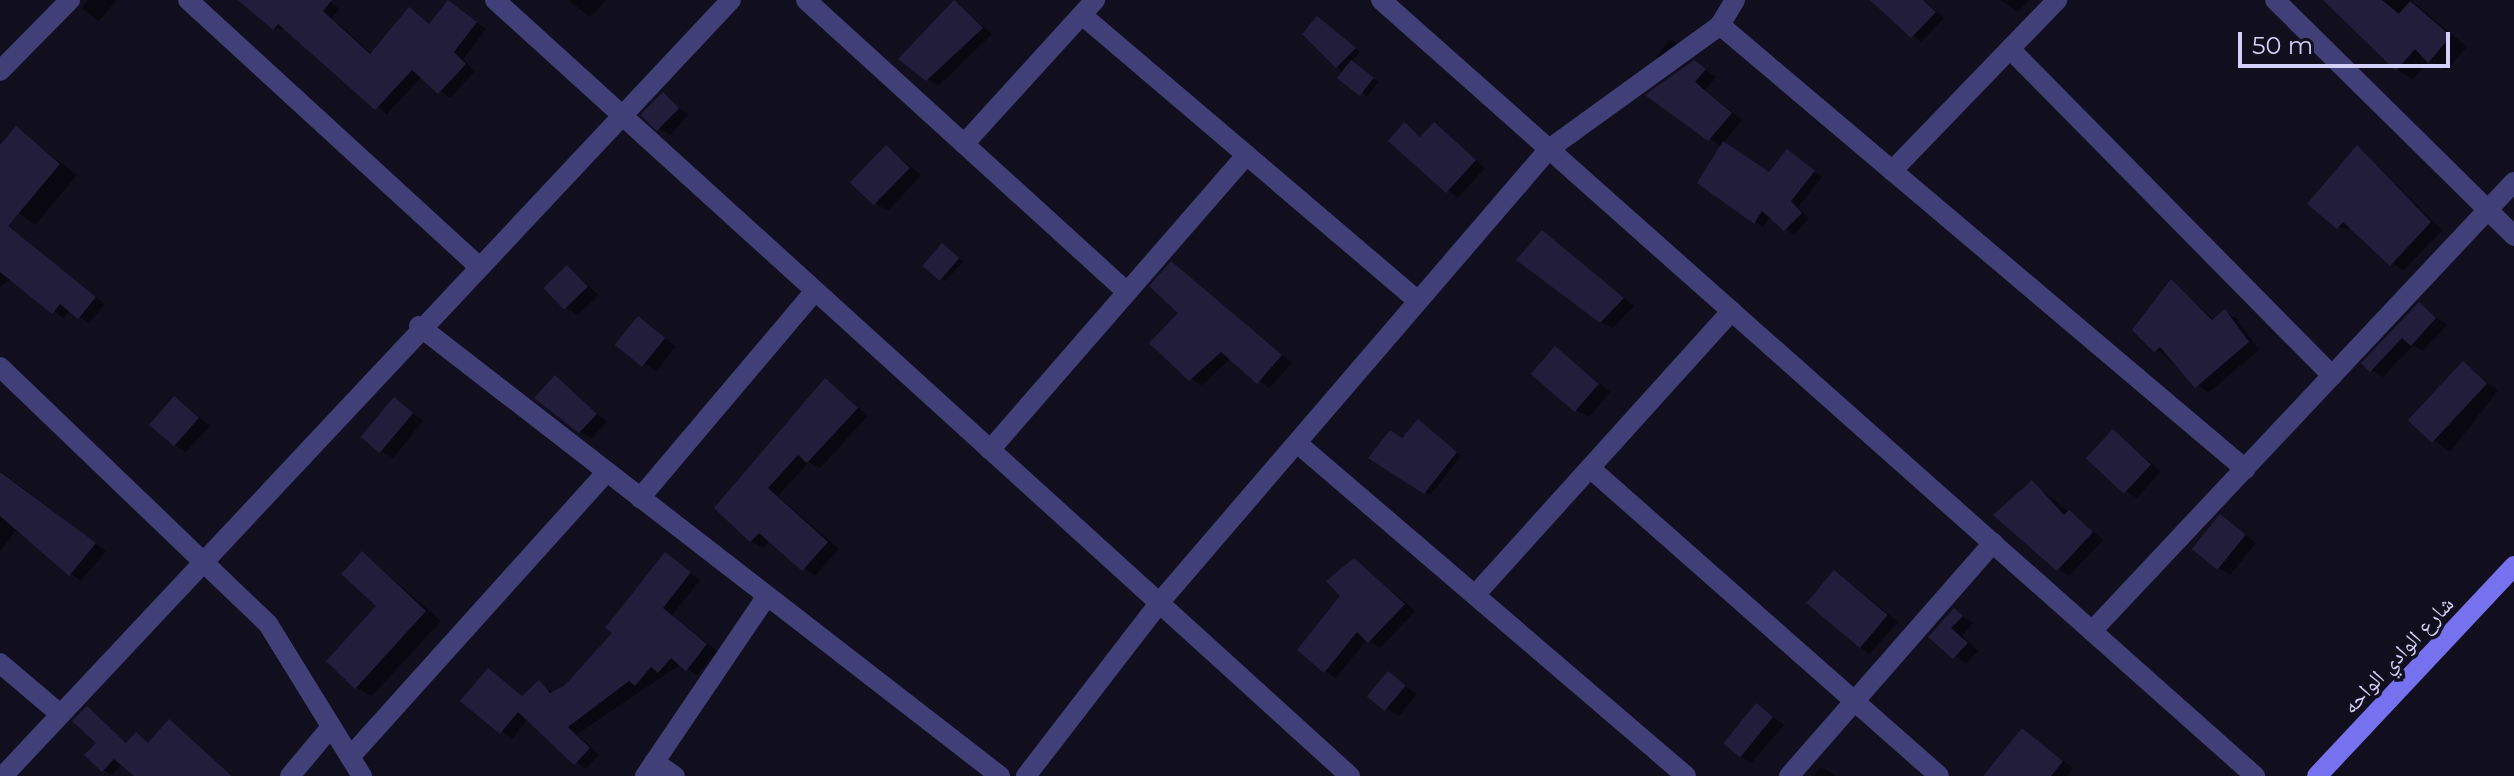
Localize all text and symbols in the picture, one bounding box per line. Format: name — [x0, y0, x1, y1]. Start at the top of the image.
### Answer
scale bar — [2242, 16, 2454, 66]
text: 50 m — [2252, 31, 2313, 60]
street label: شارع الوادي الواحه — [2337, 591, 2459, 719]

